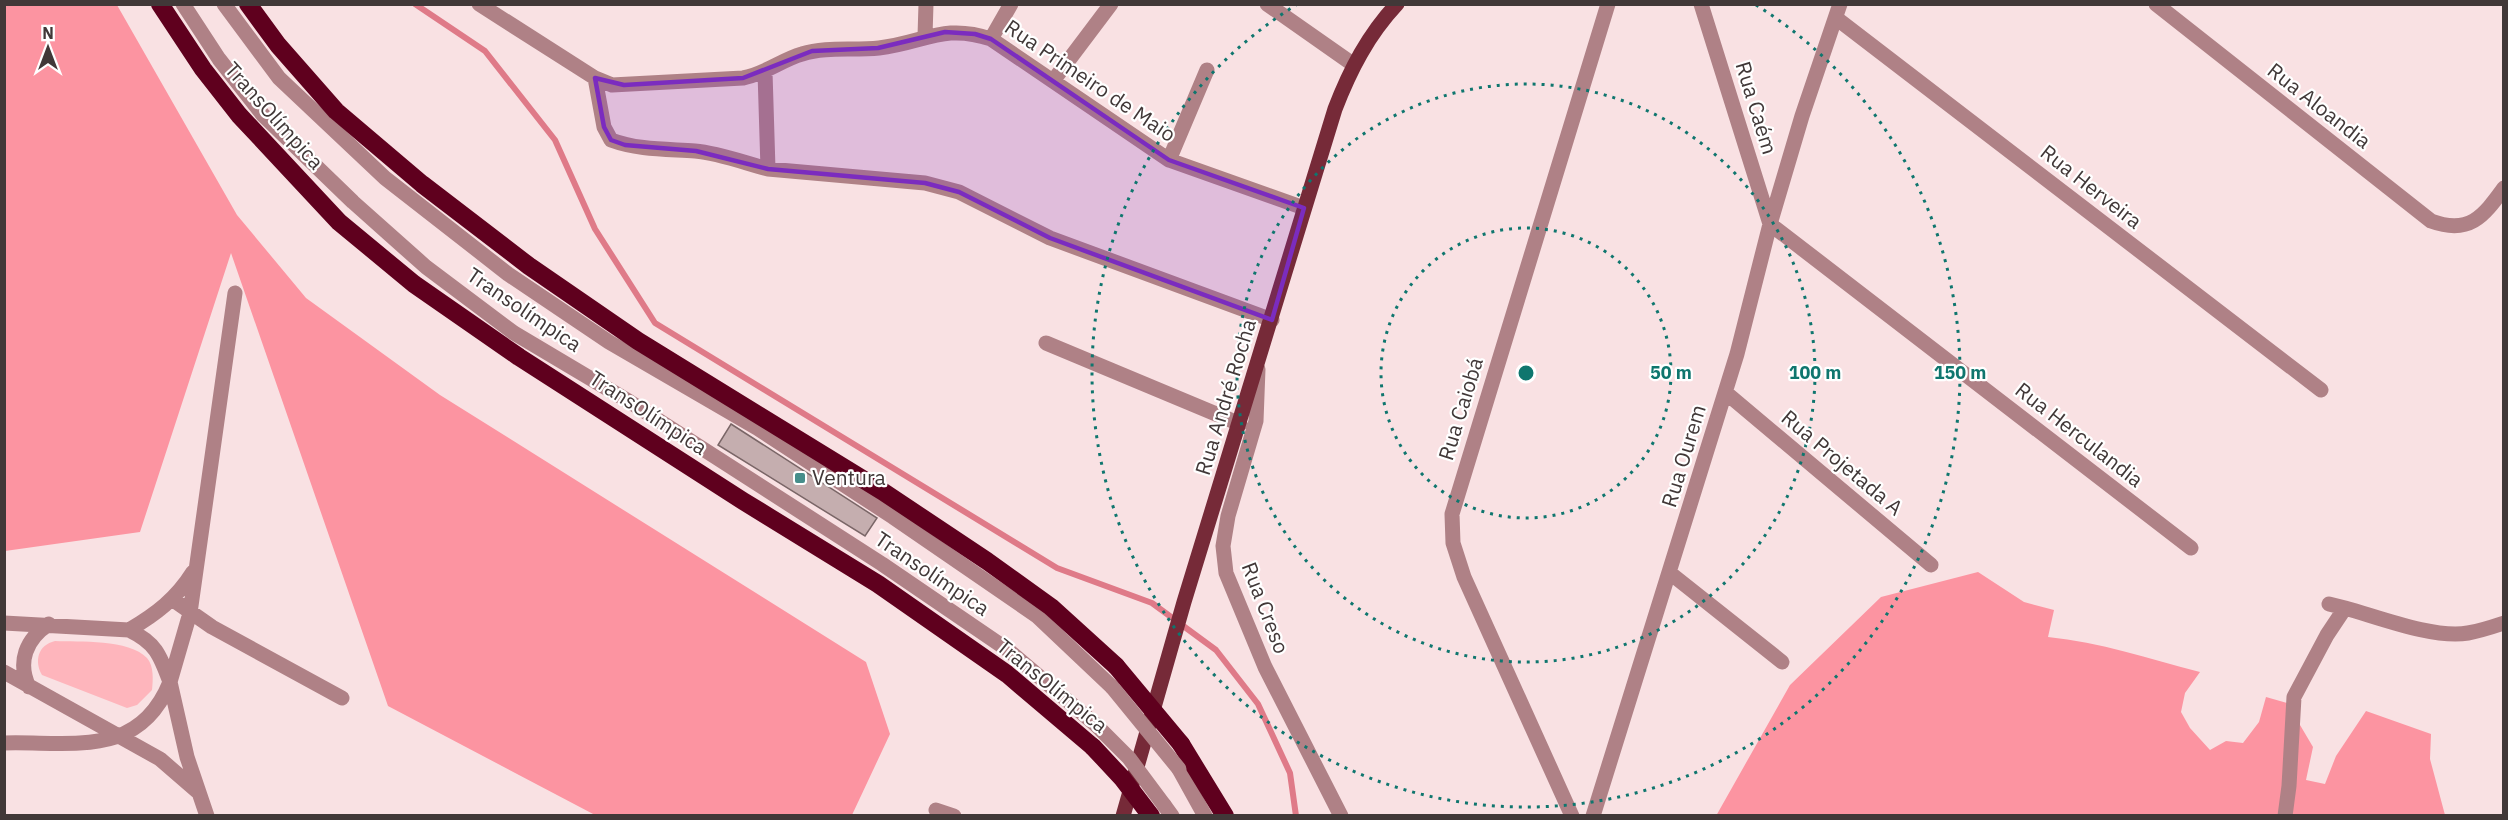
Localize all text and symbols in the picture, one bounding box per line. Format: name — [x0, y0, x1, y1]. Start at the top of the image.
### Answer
street label: Rua Primeiro de Maio — [1000, 13, 1181, 148]
north arrow — [18, 18, 78, 78]
text: N — [42, 23, 54, 43]
street label: TransOlímpica — [219, 56, 330, 175]
street label: Rua Aloandia — [2262, 56, 2377, 154]
street label: Rua Caém — [1730, 58, 1784, 158]
street label: Rua Herveira — [2035, 138, 2148, 235]
street label: Transolímpica — [462, 261, 587, 358]
street label: Rua André Rocha — [1188, 315, 1262, 478]
street label: Rua Caiobá — [1431, 354, 1489, 464]
text: 50 m — [1650, 361, 1692, 384]
text: 100 m — [1789, 361, 1841, 384]
text: 150 m — [1934, 361, 1986, 384]
centre of rings — [1516, 363, 1536, 383]
street label: TransOlímpica — [584, 364, 713, 461]
street label: Rua Herculandia — [2010, 375, 2150, 493]
street label: Rua Ourem — [1654, 401, 1712, 510]
street label: Rua Projetada A — [1776, 403, 1909, 521]
place label: Ventura — [812, 463, 886, 491]
marker: Ventura — [793, 471, 807, 485]
street label: Transolímpica — [870, 525, 995, 622]
street label: Rua Creso — [1236, 558, 1296, 657]
street label: TransOlímpica — [991, 632, 1114, 739]

